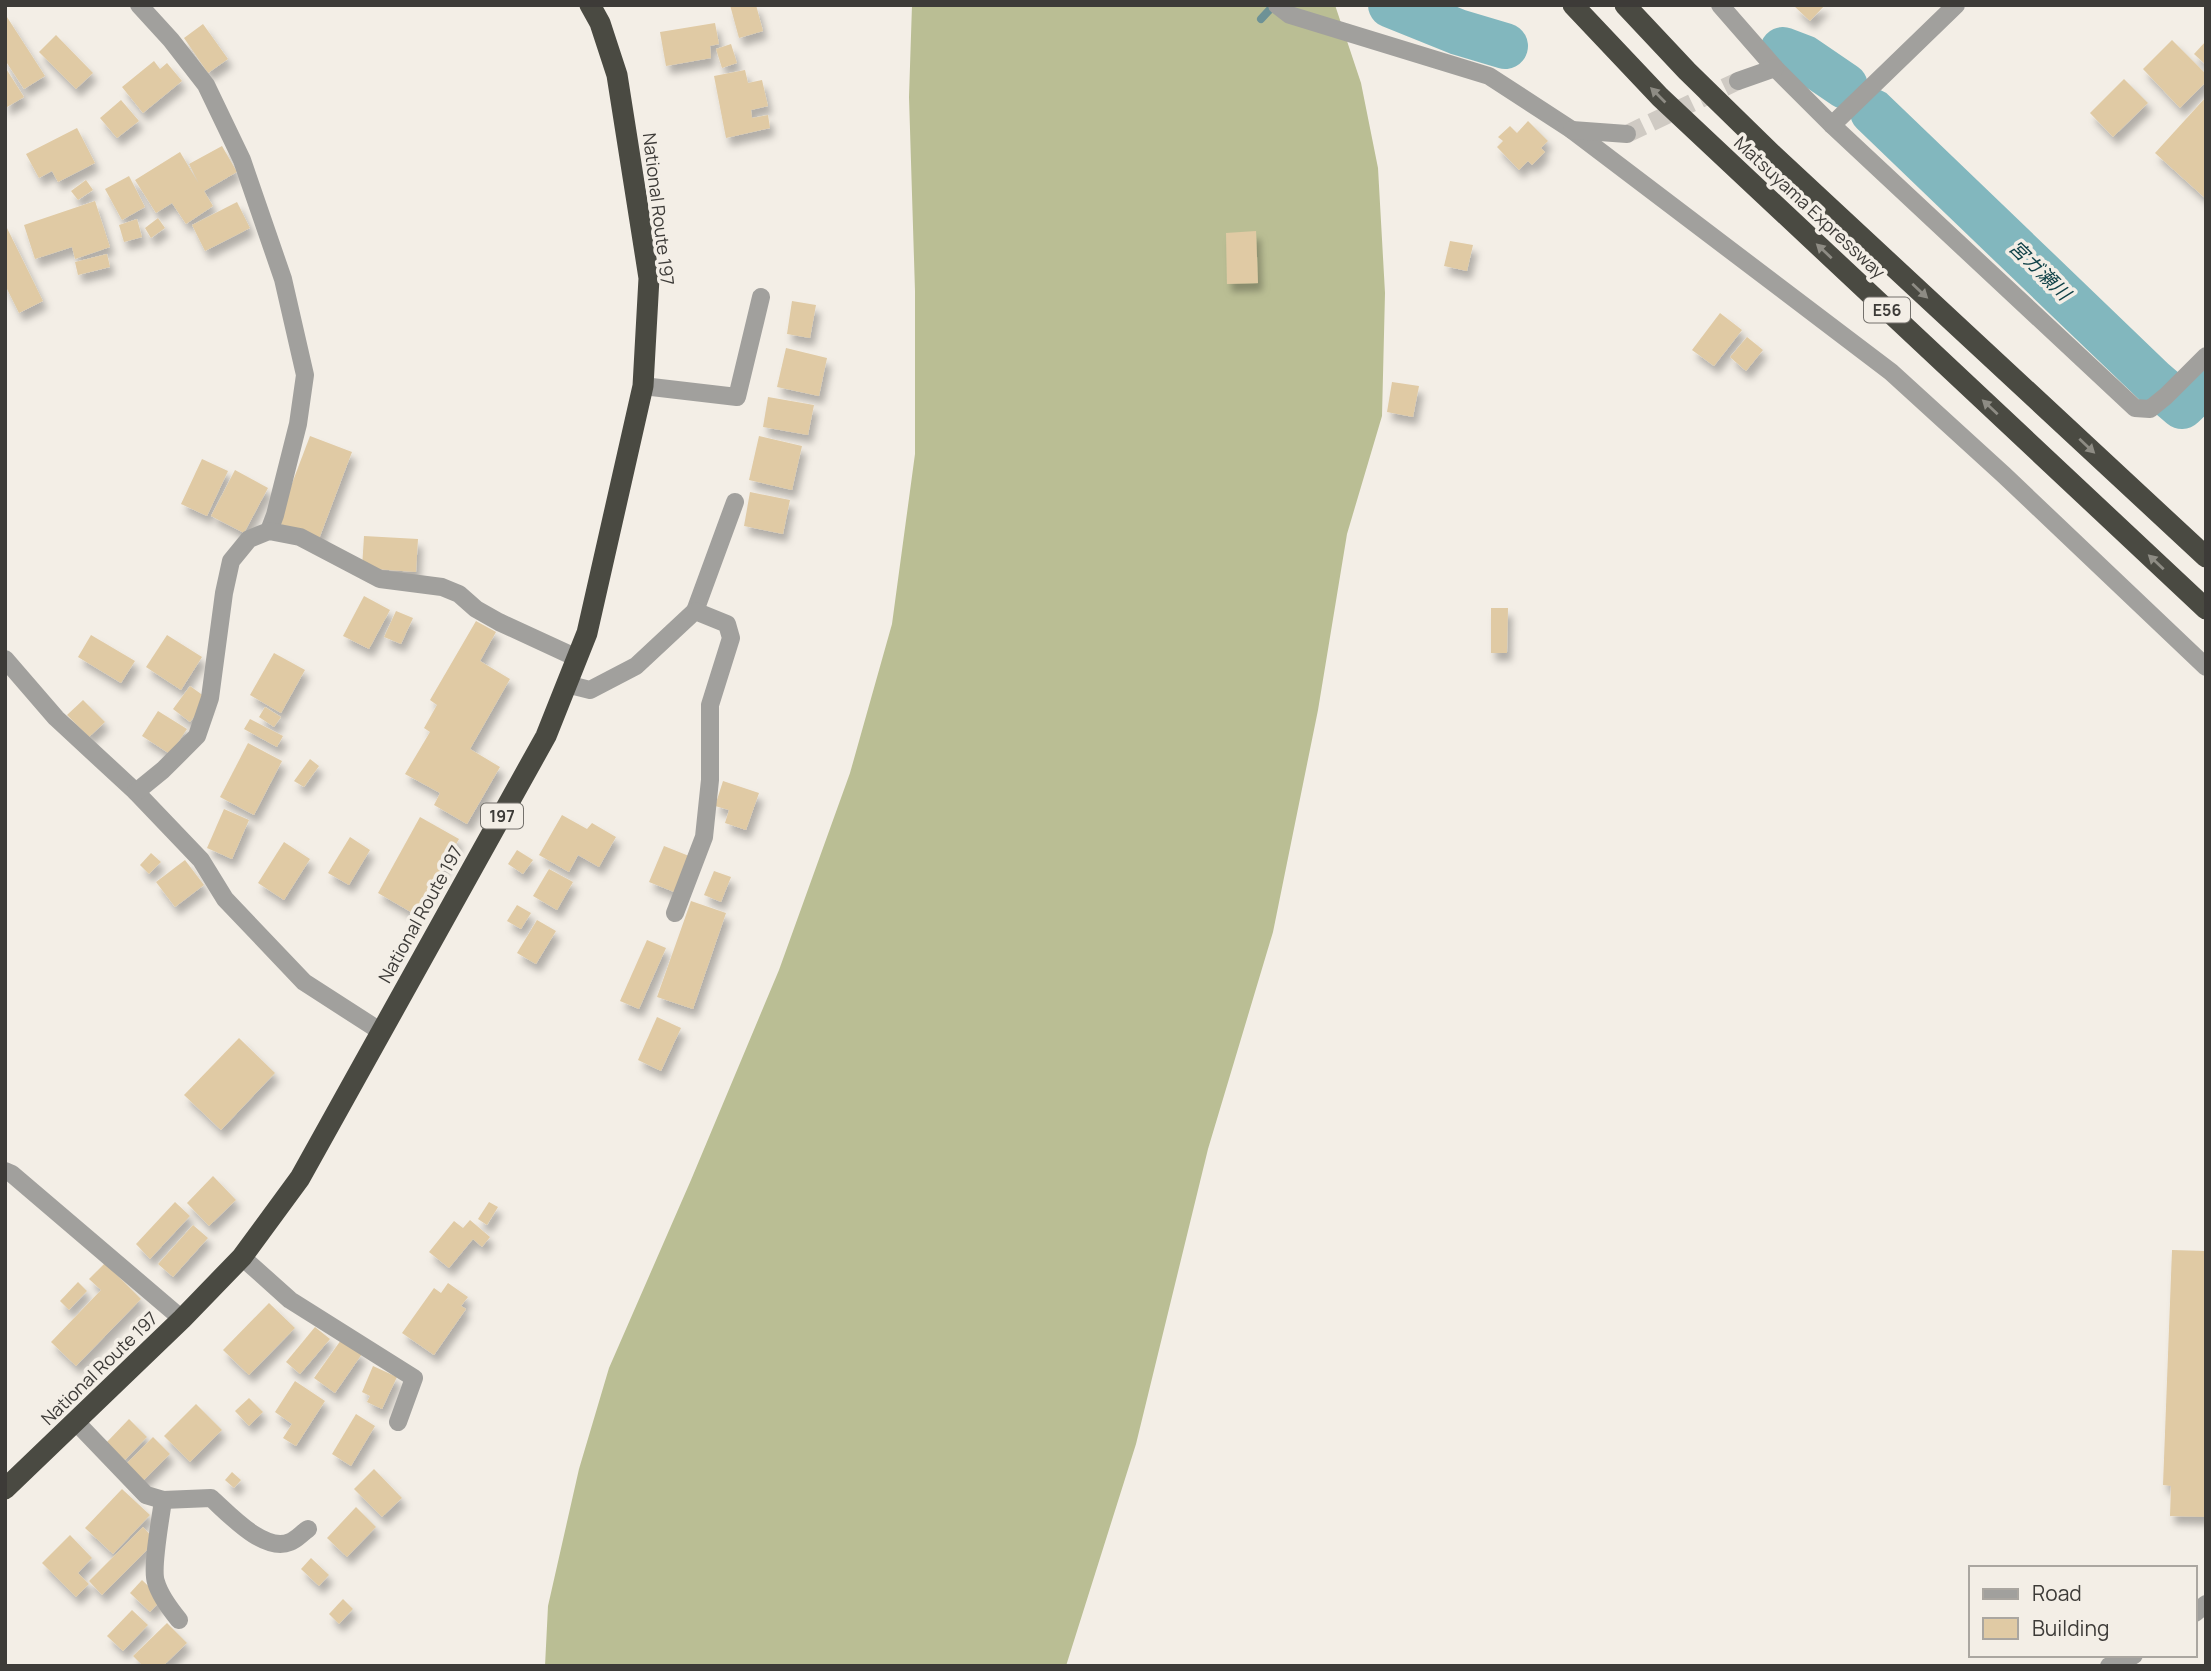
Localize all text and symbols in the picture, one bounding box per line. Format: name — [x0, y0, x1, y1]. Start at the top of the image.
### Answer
one-way arrow — [1651, 87, 1667, 104]
street label: National Route 197 — [638, 131, 680, 287]
street label: Matsuyama Expressway — [1729, 131, 1891, 284]
water label: 宮ガ瀬川 — [2004, 234, 2078, 307]
one-way arrow — [1815, 243, 1833, 259]
one-way arrow — [1911, 283, 1928, 299]
road number: E56 — [1864, 298, 1910, 322]
one-way arrow — [1982, 399, 1999, 415]
one-way arrow — [2078, 438, 2095, 454]
one-way arrow — [2148, 555, 2165, 571]
road number: 197 — [481, 804, 523, 828]
street label: National Route 197 — [372, 841, 468, 987]
street label: National Route 197 — [35, 1306, 163, 1430]
legend — [1969, 1566, 2197, 1657]
text: Road — [2032, 1579, 2082, 1607]
text: Building — [2032, 1614, 2109, 1642]

